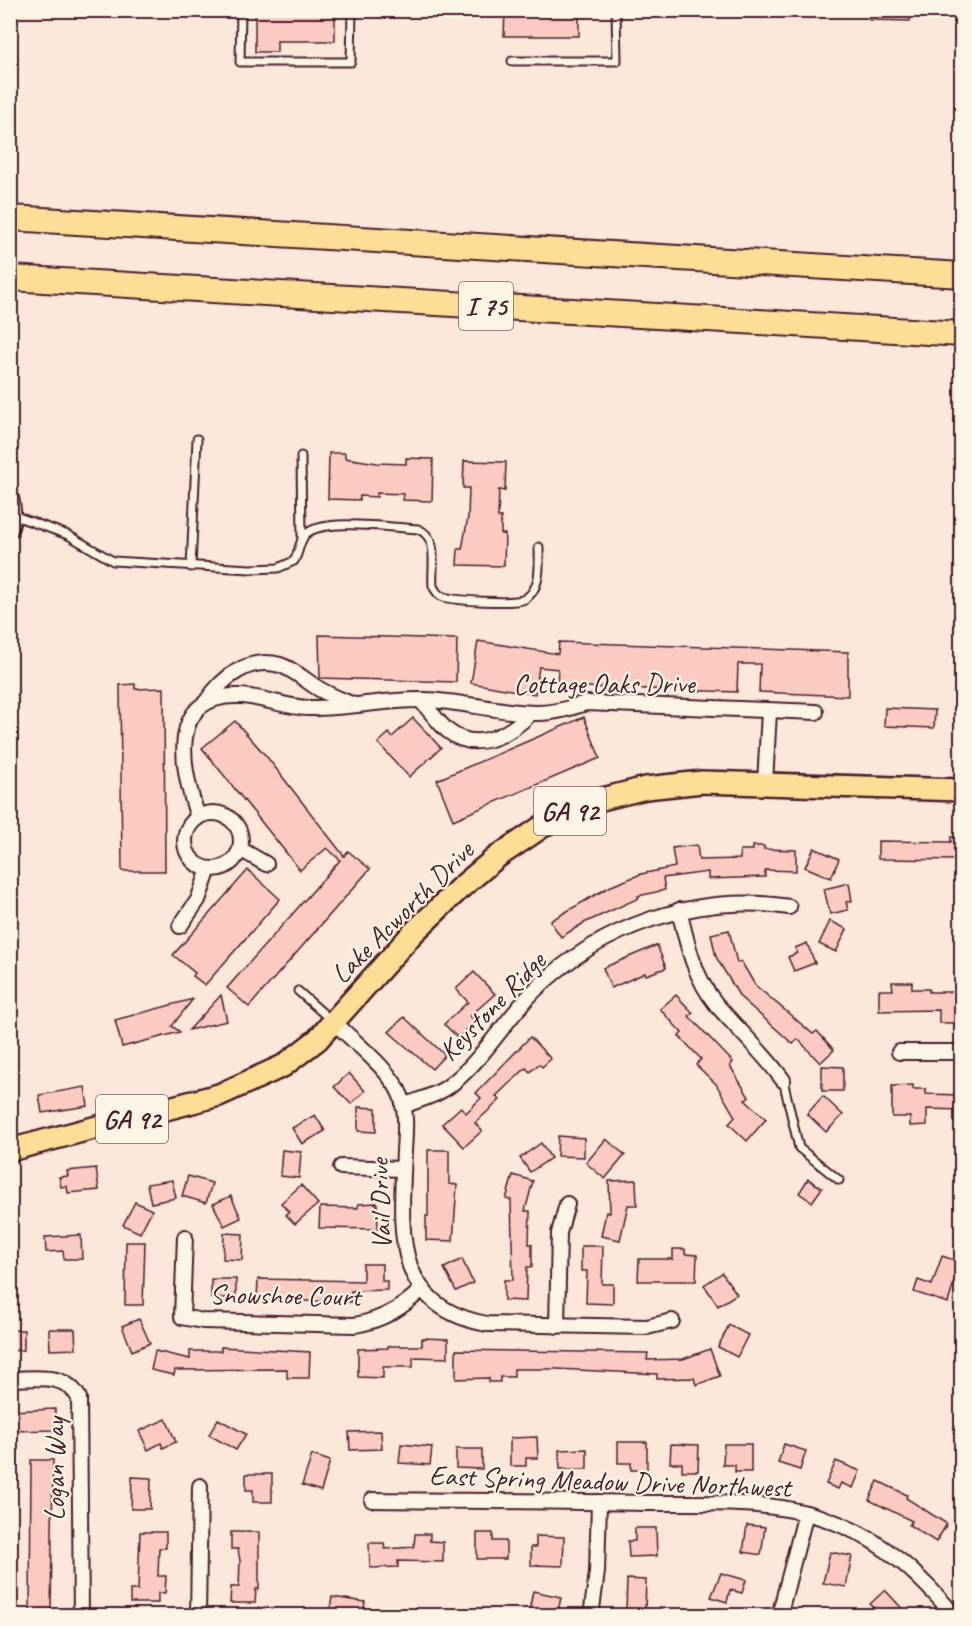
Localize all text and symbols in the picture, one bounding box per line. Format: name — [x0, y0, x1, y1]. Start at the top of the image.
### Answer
road number: I 75 — [459, 282, 513, 330]
street label: Cottage Oaks Drive — [513, 666, 697, 701]
road number: GA 92 — [534, 787, 606, 835]
street label: Lake Acworth Drive — [323, 832, 482, 991]
street label: Keystone Ridge — [431, 942, 554, 1068]
road number: GA 92 — [96, 1095, 168, 1143]
street label: Vail Drive — [361, 1156, 399, 1250]
street label: Snowshoe Court — [209, 1276, 364, 1314]
street label: Logan Way — [37, 1415, 72, 1521]
street label: East Spring Meadow Drive Northwest — [429, 1457, 794, 1505]

